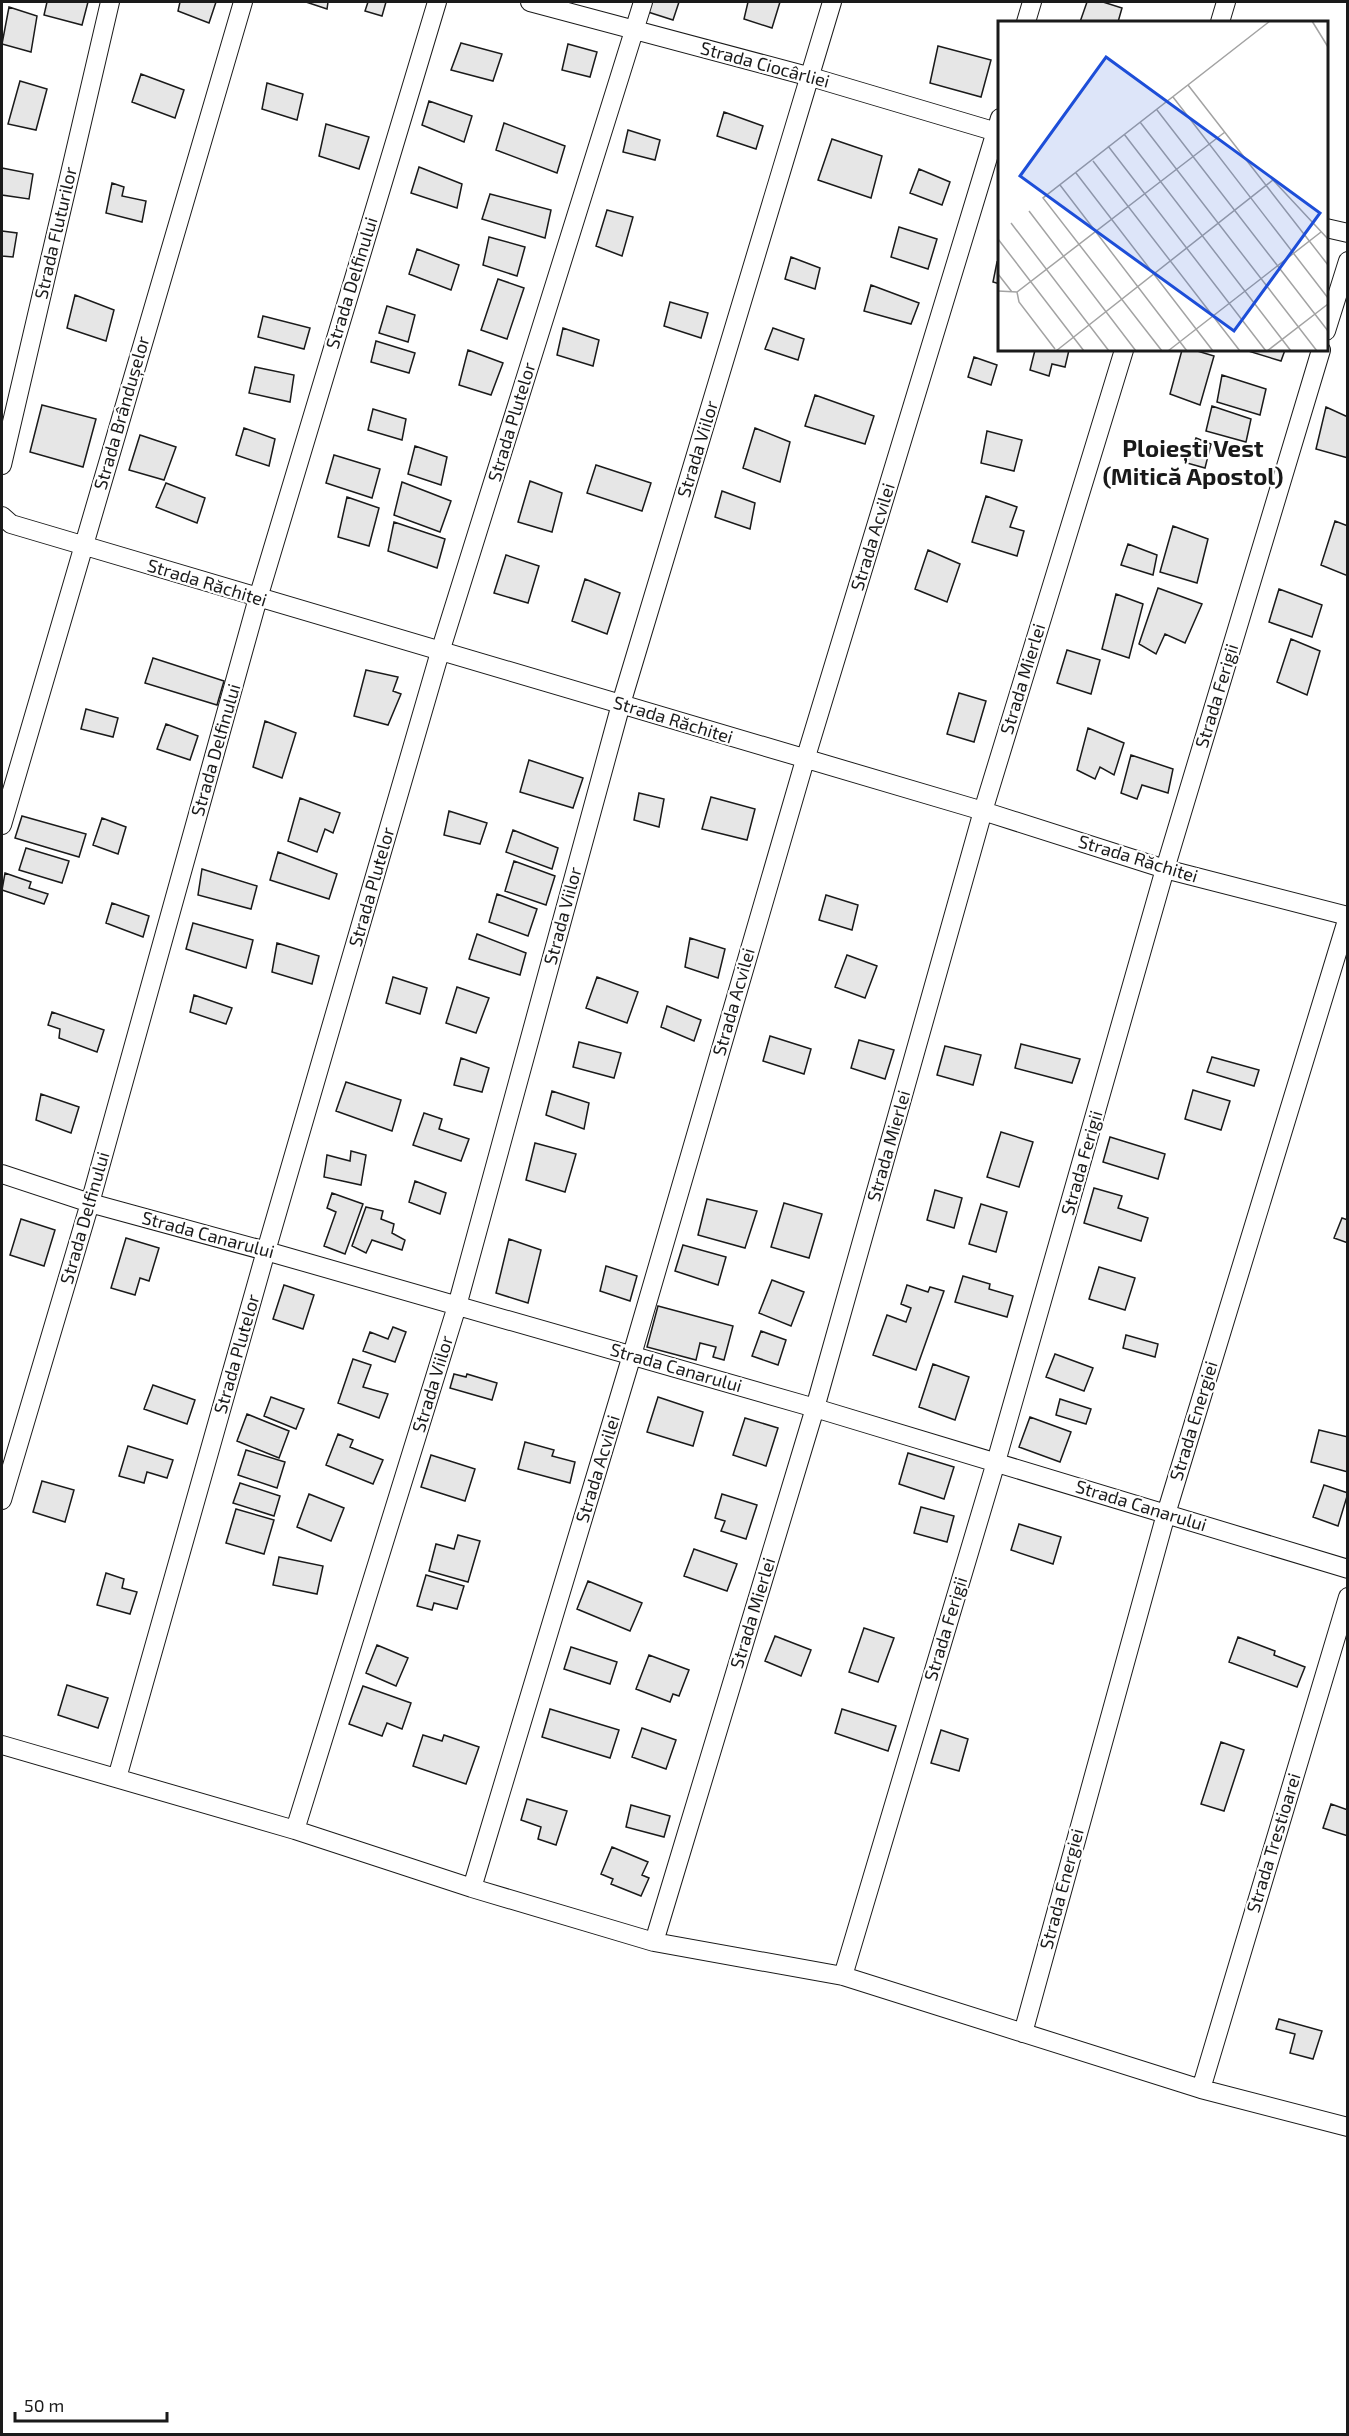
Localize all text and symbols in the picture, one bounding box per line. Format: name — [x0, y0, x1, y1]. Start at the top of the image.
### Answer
inset map — [998, 21, 1328, 351]
street label: Strada Ciocârliei — [698, 36, 832, 92]
street label: Strada Fluturilor — [29, 165, 81, 301]
street label: Strada Delfinului — [321, 214, 382, 351]
street label: Strada Brândușelor — [89, 333, 154, 492]
street label: Strada Plutelor — [482, 359, 540, 484]
street label: Strada Viilor — [672, 397, 722, 500]
district label: Ploiești Vest (Mitică Apostol) — [1102, 433, 1284, 490]
street label: Strada Acvilei — [845, 480, 899, 593]
street label: Strada Răchitei — [145, 553, 270, 611]
street label: Strada Mierlei — [995, 621, 1049, 737]
street label: Strada Ferigii — [1190, 641, 1242, 751]
street label: Strada Delfinului — [186, 681, 244, 818]
street label: Strada Răchitei — [611, 690, 736, 748]
street label: Strada Plutelor — [343, 824, 399, 949]
street label: Strada Răchitei — [1076, 829, 1201, 887]
street label: Strada Viilor — [538, 864, 586, 967]
street label: Strada Acvilei — [707, 945, 759, 1058]
street label: Strada Mierlei — [862, 1088, 914, 1204]
street label: Strada Ferigii — [1056, 1108, 1106, 1218]
street label: Strada Delfinului — [55, 1149, 113, 1286]
street label: Strada Canarului — [140, 1206, 277, 1262]
street label: Strada Plutelor — [208, 1291, 264, 1416]
street label: Strada Viilor — [407, 1332, 457, 1435]
street label: Strada Canarului — [608, 1338, 745, 1396]
street label: Strada Energiei — [1164, 1358, 1222, 1483]
street label: Strada Acvilei — [570, 1412, 624, 1525]
street label: Strada Canarului — [1073, 1475, 1210, 1535]
street label: Strada Mierlei — [725, 1555, 779, 1671]
street label: Strada Ferigii — [919, 1574, 971, 1684]
street label: Strada Trestioarei — [1241, 1770, 1305, 1915]
street label: Strada Energiei — [1034, 1826, 1088, 1952]
scale bar — [15, 2385, 166, 2423]
text: 50 m — [24, 2394, 64, 2416]

